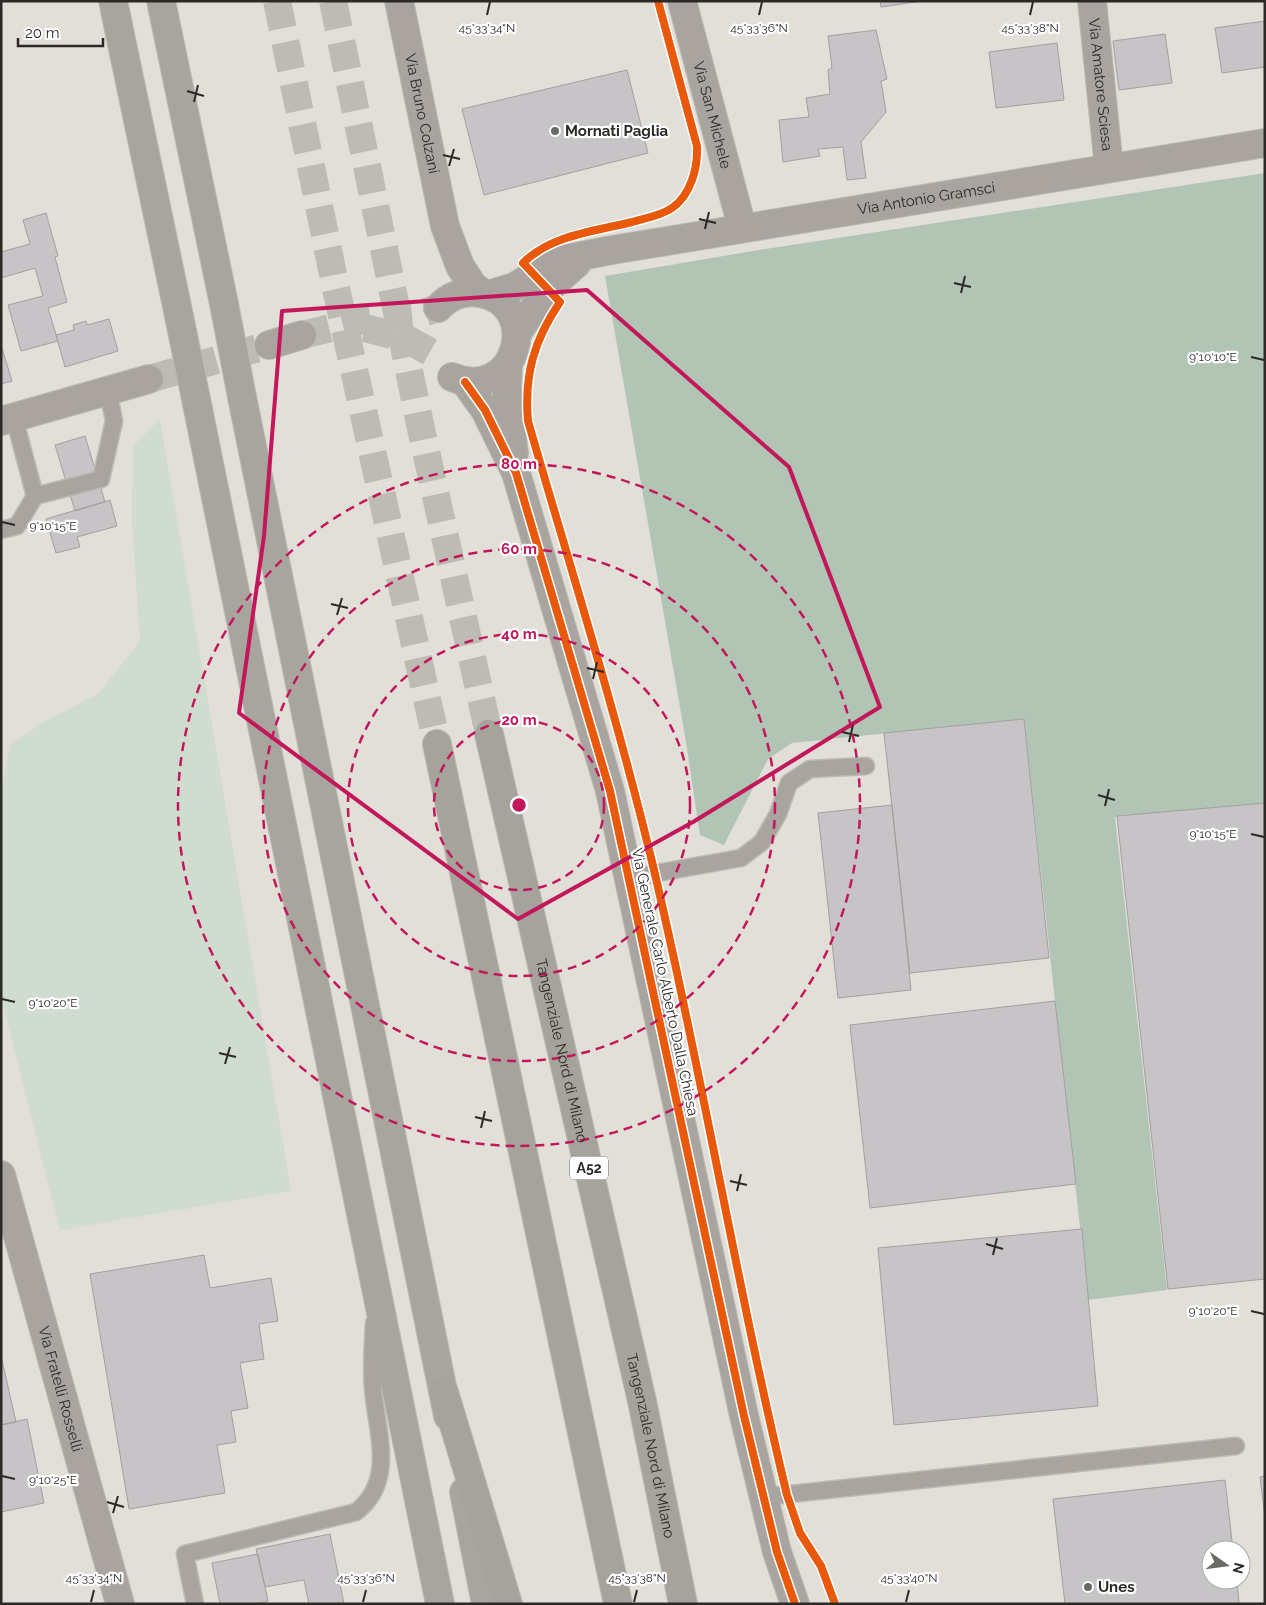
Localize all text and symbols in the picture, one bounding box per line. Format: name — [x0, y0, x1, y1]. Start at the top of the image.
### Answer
scale bar — [18, 15, 102, 47]
street label: Via Amatore Sciesa — [1085, 17, 1116, 152]
text: 45°33'34"N — [459, 21, 515, 35]
text: 45°33'36"N — [730, 21, 788, 35]
text: 45°33'38"N — [1001, 21, 1059, 35]
text: 20 m — [25, 24, 60, 42]
street label: Via Bruno Colzani — [401, 52, 443, 175]
street label: Via San Michele — [689, 59, 735, 171]
place label: Mornati Paglia — [565, 122, 668, 140]
marker: Mornati Paglia — [549, 125, 561, 137]
street label: Via Antonio Gramsci — [856, 178, 996, 219]
text: 9°10'10"E — [1189, 350, 1237, 364]
text: 80 m — [501, 455, 537, 473]
text: 9°10'15"E — [29, 519, 77, 533]
text: 60 m — [501, 540, 537, 558]
text: 40 m — [501, 625, 537, 643]
text: 20 m — [501, 711, 537, 729]
centre of rings — [510, 796, 528, 814]
text: 9°10'15"E — [1189, 827, 1237, 841]
street label: Via Generale Carlo Alberto Dalla Chiesa — [628, 846, 702, 1118]
street label: Tangenziale Nord di Milano — [532, 957, 592, 1145]
text: 9°10'20"E — [29, 996, 77, 1010]
road number: A52 — [570, 1156, 608, 1180]
text: 9°10'20"E — [1189, 1304, 1237, 1318]
street label: Via Fratelli Rosselli — [34, 1324, 86, 1454]
street label: Tangenziale Nord di Milano — [622, 1352, 679, 1540]
text: 9°10'25"E — [29, 1473, 77, 1487]
north arrow — [1201, 1540, 1251, 1590]
text: N — [1230, 1561, 1248, 1575]
text: 45°33'34"N — [66, 1571, 122, 1585]
text: 45°33'36"N — [337, 1571, 395, 1585]
text: 45°33'38"N — [608, 1571, 666, 1585]
text: 45°33'40"N — [881, 1571, 937, 1585]
place label: Unes — [1098, 1578, 1135, 1596]
marker: Unes — [1082, 1581, 1094, 1593]

